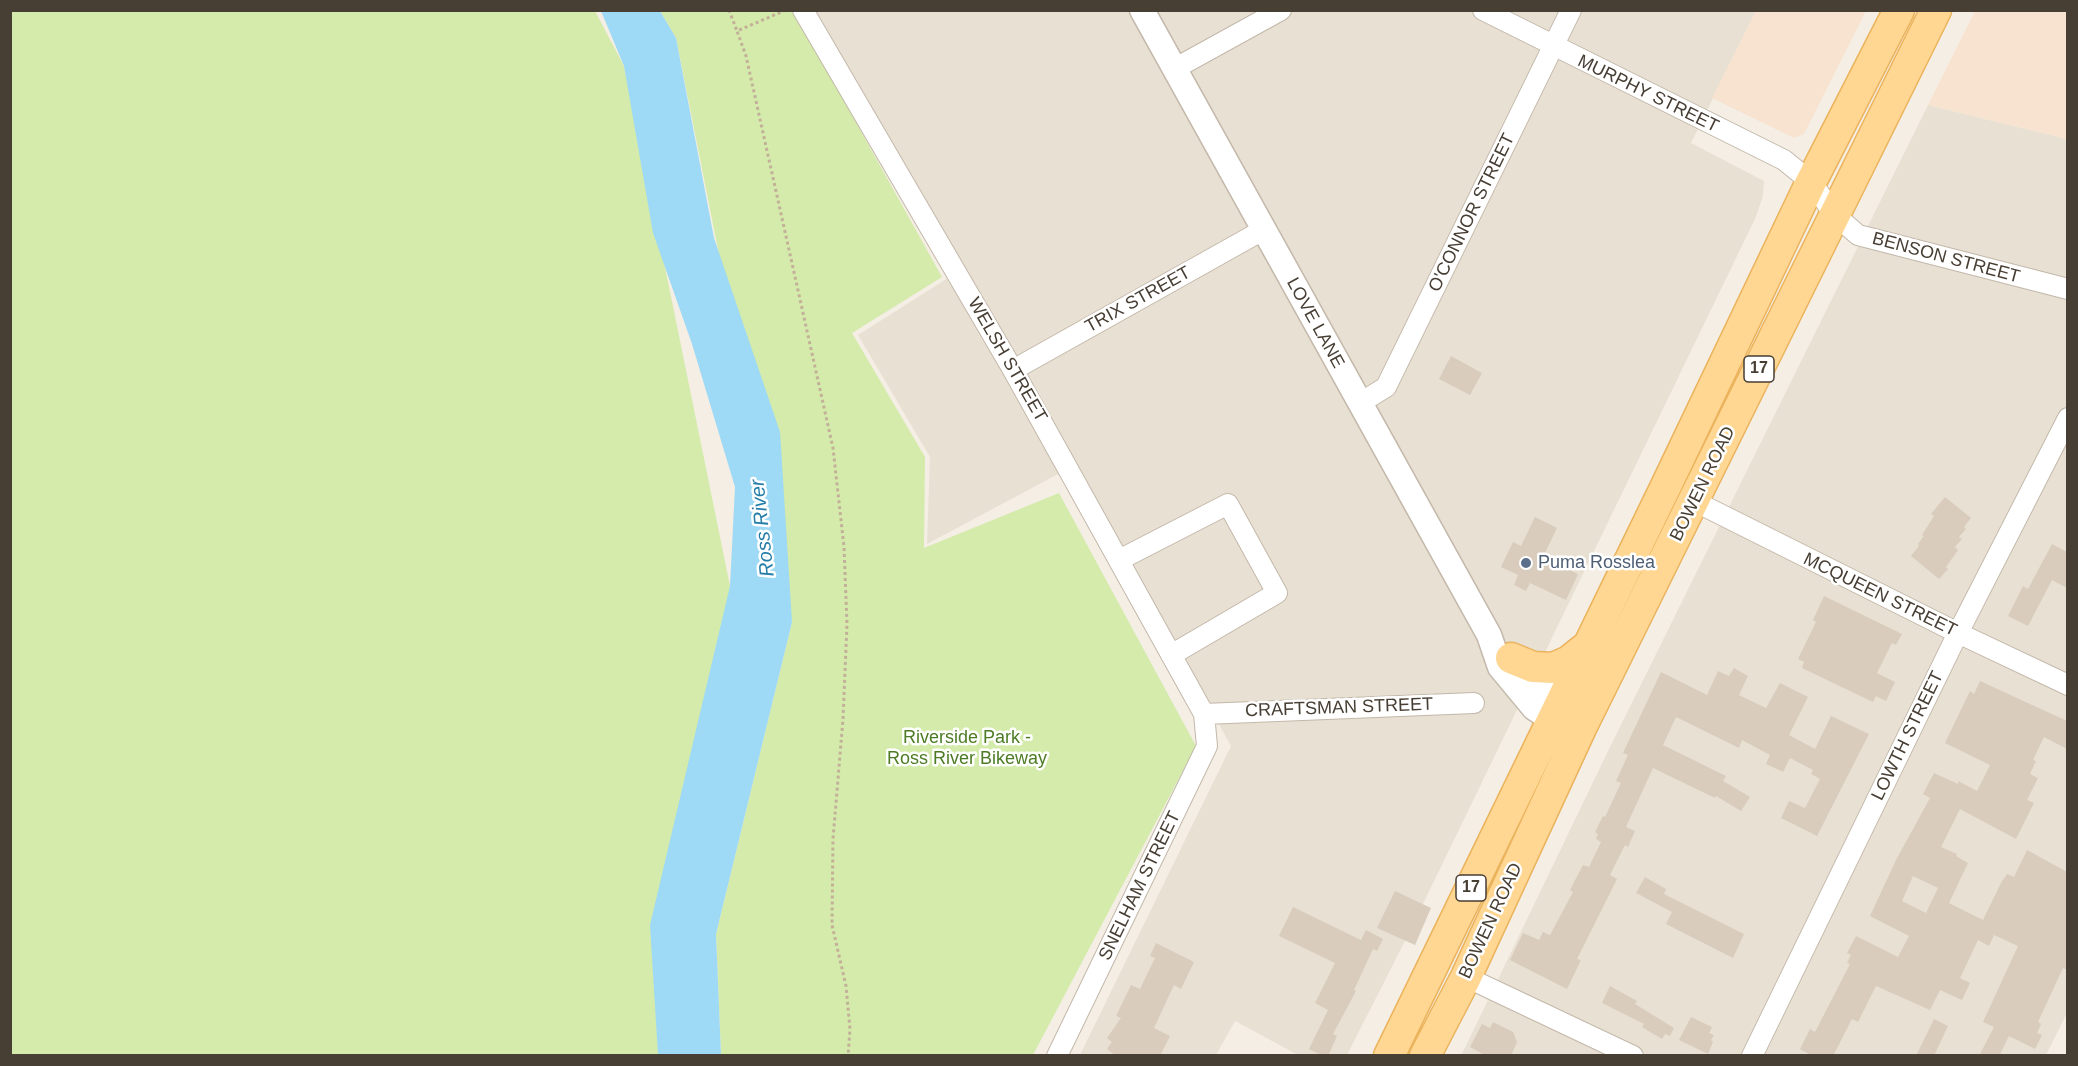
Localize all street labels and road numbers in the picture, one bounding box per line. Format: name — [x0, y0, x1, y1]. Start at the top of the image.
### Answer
street label: MURPHY STREET — [1574, 51, 1722, 137]
street label: O'CONNOR STREET — [1424, 130, 1520, 296]
street label: BENSON STREET — [1870, 228, 2022, 288]
street label: TRIX STREET — [1082, 262, 1194, 338]
street label: LOVE LANE — [1281, 274, 1349, 372]
street label: WELSH STREET — [963, 294, 1051, 426]
road number: 17 — [1744, 356, 1774, 382]
street label: BOWEN ROAD — [1666, 423, 1740, 545]
street label: MCQUEEN STREET — [1800, 548, 1960, 642]
street label: LOWTH STREET — [1867, 668, 1949, 804]
street label: CRAFTSMAN STREET — [1245, 694, 1433, 722]
street label: SNELHAM STREET — [1095, 808, 1185, 964]
street label: BOWEN ROAD — [1455, 860, 1527, 982]
road number: 17 — [1456, 875, 1486, 901]

